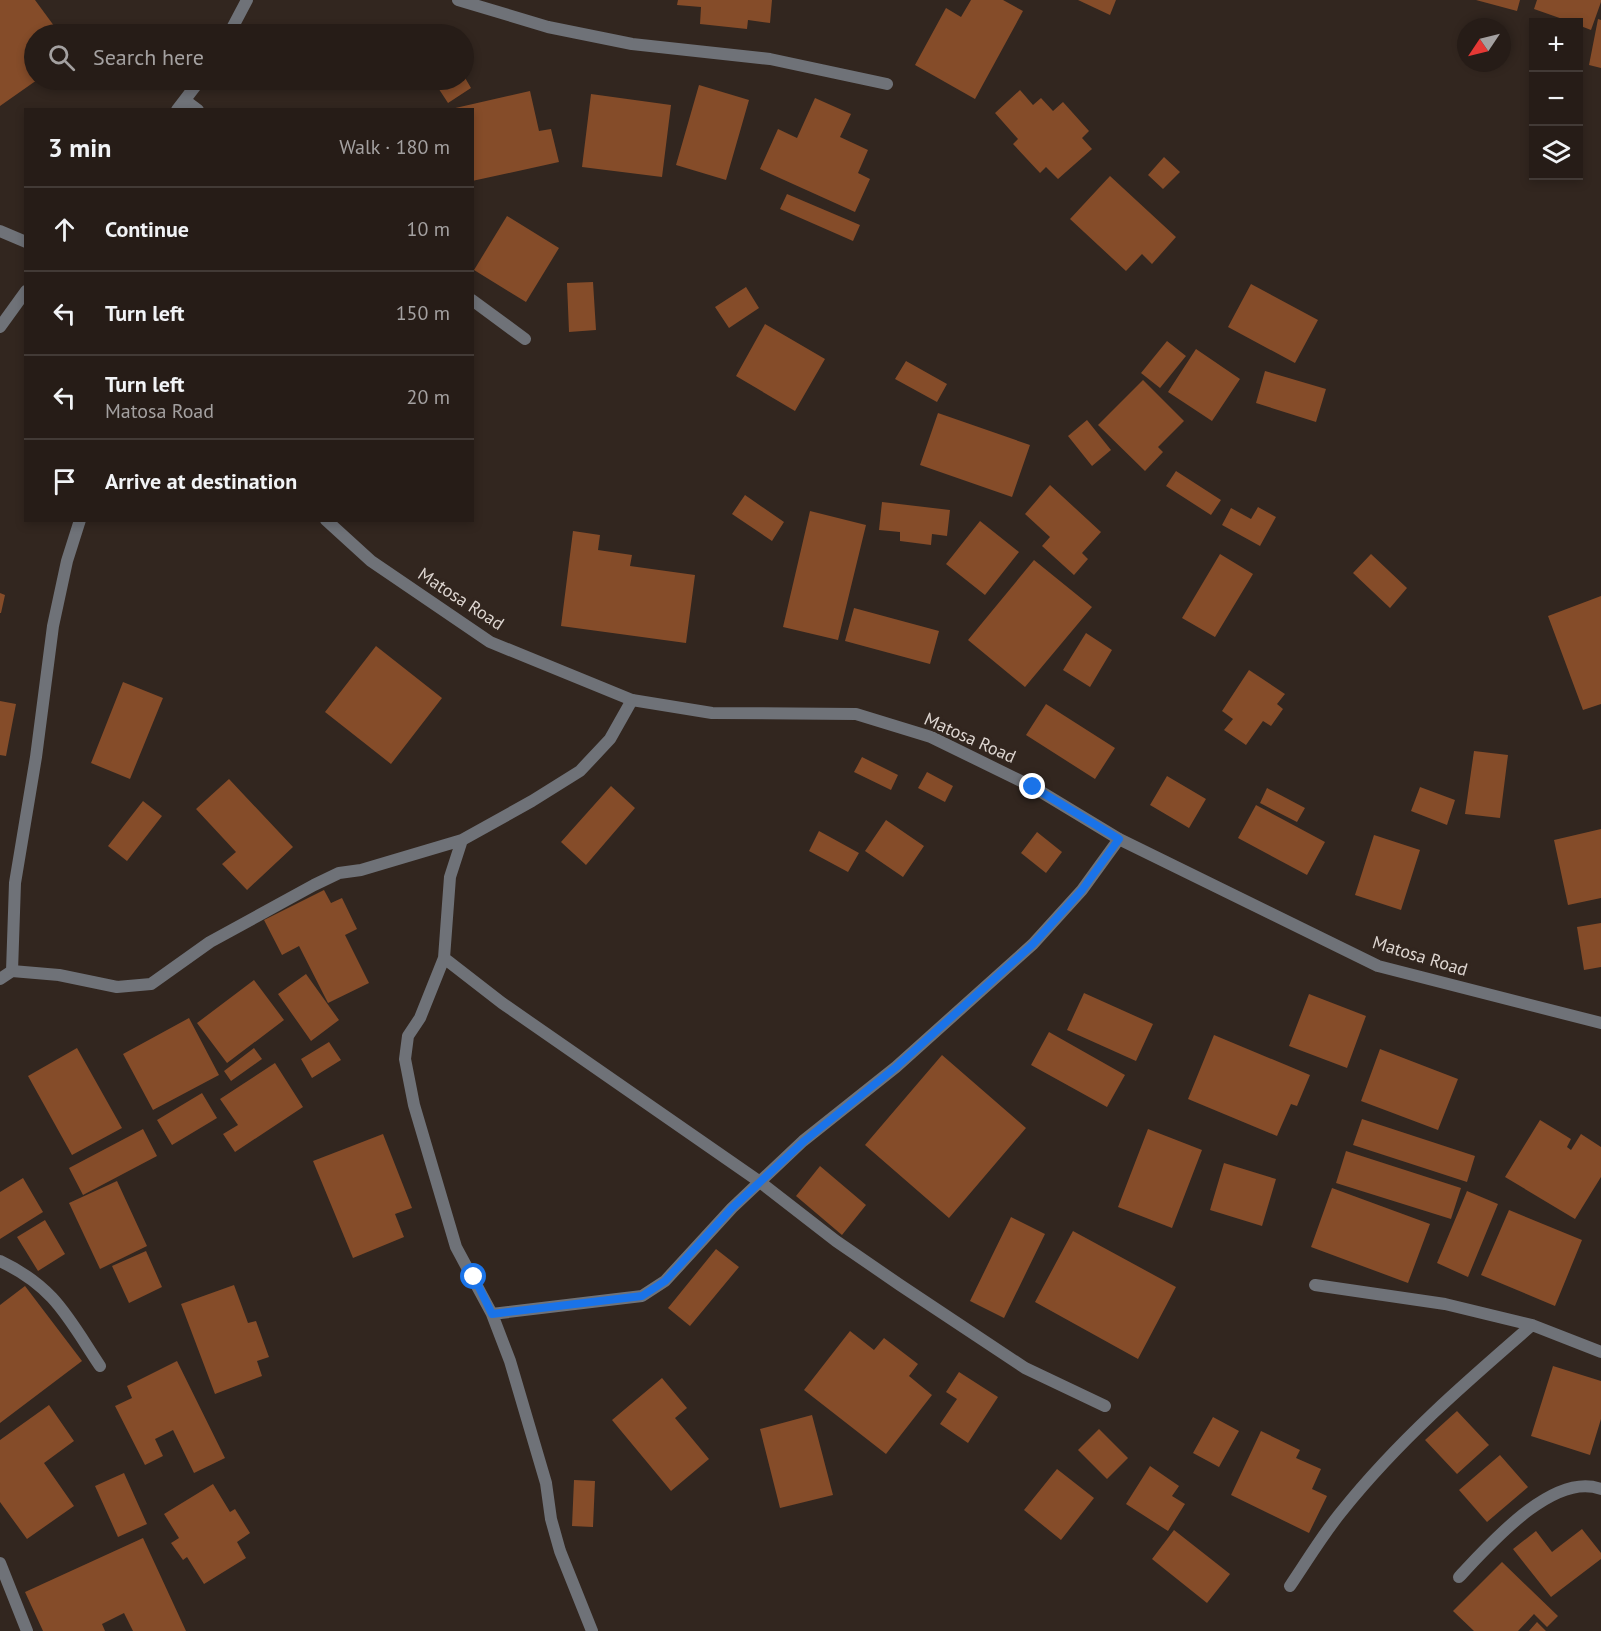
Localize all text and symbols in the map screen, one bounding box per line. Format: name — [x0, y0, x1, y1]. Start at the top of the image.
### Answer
north arrow — [1457, 18, 1511, 72]
map controls — [1529, 18, 1583, 180]
button: + — [1529, 18, 1583, 72]
search box — [24, 24, 474, 90]
icon: search — [45, 41, 78, 74]
text: Search here — [93, 43, 204, 71]
button: − — [1529, 72, 1583, 126]
button: layers — [1529, 126, 1583, 180]
text: 3 min — [48, 131, 111, 164]
text: Walk · 180 m — [339, 134, 450, 160]
icon: ahead — [48, 213, 81, 246]
text: Continue — [105, 215, 189, 243]
text: 10 m — [407, 216, 450, 242]
icon: left — [48, 297, 81, 330]
text: Turn left — [105, 299, 185, 327]
text: 150 m — [396, 300, 450, 326]
text: Turn left — [105, 370, 185, 398]
icon: left — [48, 381, 81, 414]
text: 20 m — [407, 384, 450, 410]
text: Matosa Road — [105, 398, 214, 424]
icon: arrive — [48, 465, 81, 498]
text: Arrive at destination — [105, 467, 297, 495]
street label: Matosa Road — [414, 562, 509, 635]
street label: Matosa Road — [921, 707, 1020, 768]
route end — [1019, 773, 1045, 799]
street label: Matosa Road — [1370, 930, 1470, 981]
route start — [460, 1263, 486, 1289]

